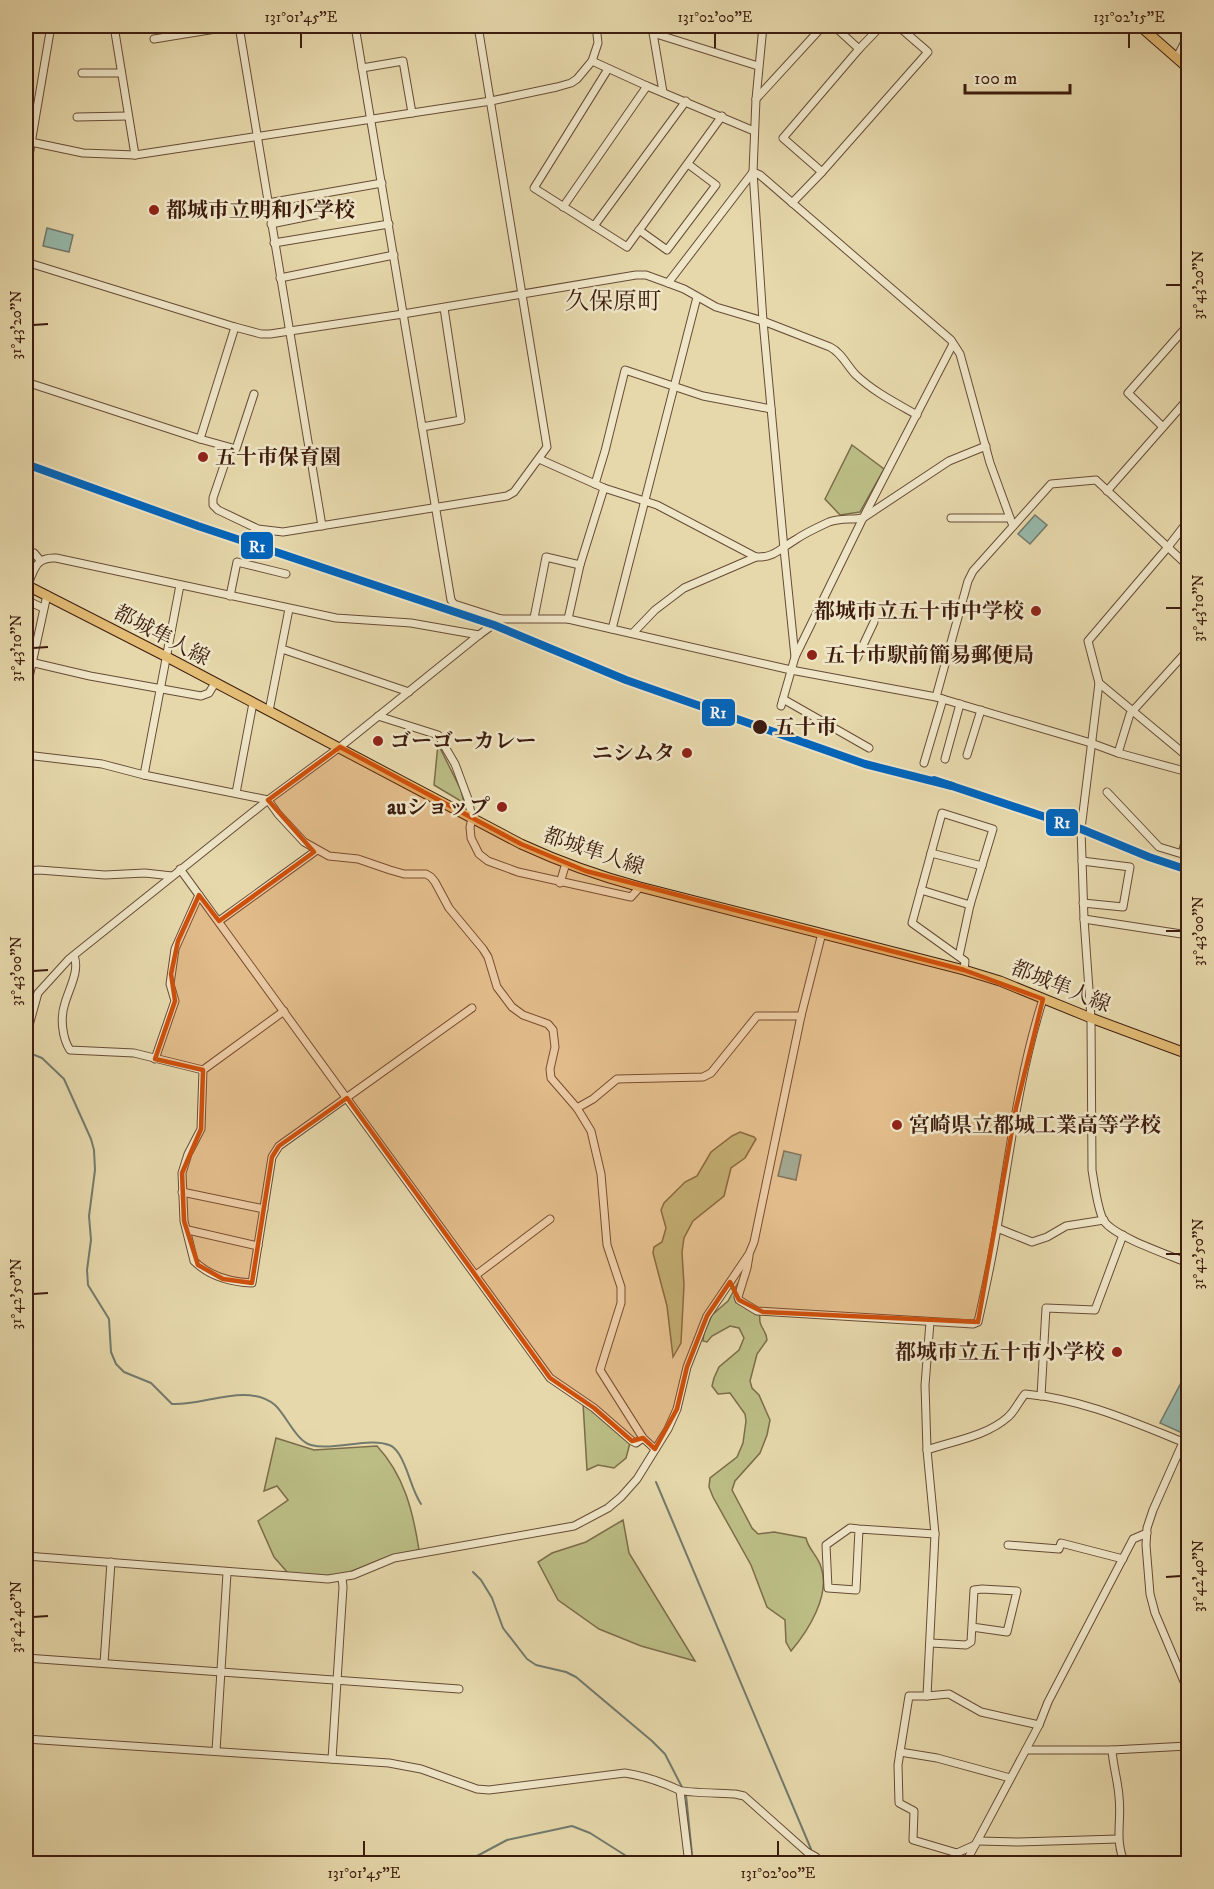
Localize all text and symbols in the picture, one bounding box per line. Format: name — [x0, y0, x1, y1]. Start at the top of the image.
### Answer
text: 131°01'45"E — [265, 8, 338, 27]
text: 131°02'00"E — [678, 8, 753, 27]
text: 131°02'15"E — [1093, 8, 1165, 27]
scale bar — [965, 57, 1070, 95]
text: 100 m — [974, 68, 1017, 90]
place label: 都城市立明和小学校 — [166, 198, 355, 224]
marker: 都城市立明和小学校 — [147, 203, 161, 217]
text: 31°43'20"N — [1189, 250, 1208, 320]
district label: 久保原町 — [565, 287, 661, 317]
text: 31°43'20"N — [7, 290, 26, 360]
place label: 五十市保育園 — [215, 445, 341, 471]
marker: 五十市保育園 — [196, 450, 210, 464]
line badge: R1 — [240, 531, 274, 560]
text: R1 — [249, 537, 265, 557]
text: 31°43'10"N — [1189, 574, 1208, 642]
place label: 都城市立五十市中学校 — [814, 599, 1024, 625]
street label: 都城隼人線 — [109, 600, 214, 672]
marker: 都城市立五十市中学校 — [1029, 604, 1043, 618]
text: 31°43'10"N — [7, 614, 26, 682]
place label: 五十市駅前簡易郵便局 — [824, 643, 1034, 669]
marker: 五十市駅前簡易郵便局 — [805, 648, 819, 662]
line badge: R1 — [701, 698, 736, 727]
text: R1 — [710, 703, 726, 723]
place label: 五十市 — [774, 715, 837, 741]
marker: 五十市 — [751, 718, 769, 736]
place label: ゴーゴーカレー — [390, 729, 537, 755]
marker: ゴーゴーカレー — [371, 734, 385, 748]
place label: ニシムタ — [592, 741, 675, 767]
marker: ニシムタ — [680, 746, 694, 760]
place label: auショップ — [387, 795, 490, 821]
marker: auショップ — [495, 800, 509, 814]
line badge: R1 — [1045, 808, 1079, 837]
text: R1 — [1054, 813, 1070, 833]
street label: 都城隼人線 — [540, 823, 648, 881]
text: 31°43'00"N — [1189, 896, 1208, 966]
text: 31°43'00"N — [7, 936, 26, 1006]
street label: 都城隼人線 — [1007, 955, 1114, 1019]
place label: 宮崎県立都城工業高等学校 — [909, 1113, 1161, 1139]
marker: 宮崎県立都城工業高等学校 — [890, 1118, 904, 1132]
text: 31°42'50"N — [1189, 1218, 1208, 1290]
text: 31°42'50"N — [7, 1258, 26, 1330]
place label: 都城市立五十市小学校 — [895, 1340, 1105, 1366]
marker: 都城市立五十市小学校 — [1110, 1345, 1124, 1359]
text: 31°42'40"N — [1189, 1540, 1208, 1612]
text: 31°42'40"N — [7, 1581, 26, 1653]
text: 131°01'45"E — [328, 1864, 401, 1883]
text: 131°02'00"E — [741, 1864, 816, 1883]

